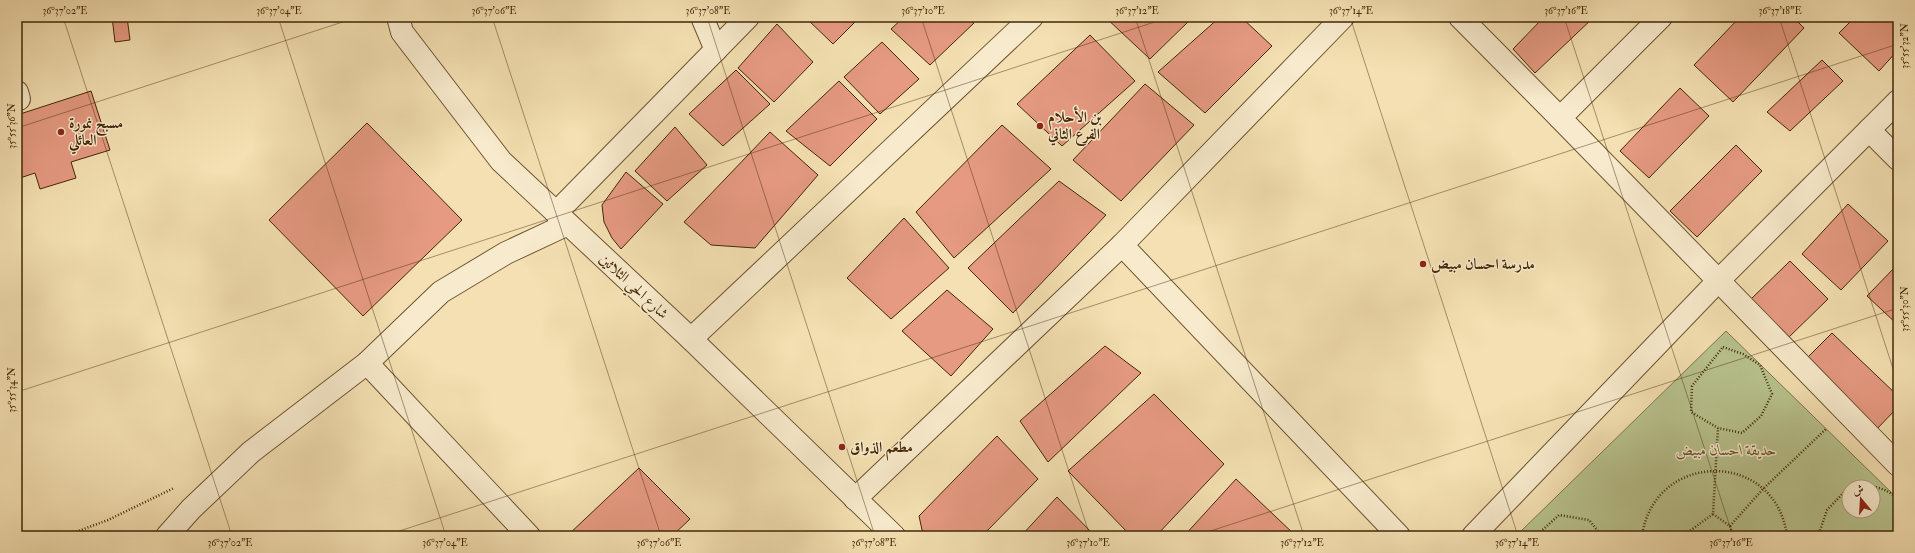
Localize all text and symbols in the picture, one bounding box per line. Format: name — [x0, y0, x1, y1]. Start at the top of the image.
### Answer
text: 36°37'02"E — [42, 5, 88, 17]
text: 36°37'04"E — [256, 5, 302, 17]
text: 36°37'06"E — [471, 5, 517, 17]
text: 36°37'08"E — [686, 5, 730, 17]
text: 36°37'10"E — [901, 5, 945, 17]
text: 36°37'12"E — [1115, 5, 1159, 17]
text: 36°37'14"E — [1329, 5, 1373, 17]
text: 36°37'16"E — [1544, 5, 1588, 17]
text: 36°37'18"E — [1758, 5, 1802, 17]
text: 35°55'32"N — [1899, 23, 1911, 69]
text: 35°55'36"N — [6, 103, 18, 149]
place label: بن الأحلام الفرع الثاني — [1047, 106, 1102, 146]
place label: مسبح نمورة العائلي — [68, 114, 123, 155]
marker: بن الأحلام الفرع الثاني — [1035, 121, 1045, 131]
marker: مسبح نمورة العائلي — [56, 127, 66, 137]
street label: شارع الحي الثلاثين — [592, 249, 672, 326]
place label: مدرسة احسان مبيض — [1431, 255, 1535, 274]
marker: مدرسة احسان مبيض — [1418, 259, 1428, 269]
text: 35°55'30"N — [1899, 286, 1911, 332]
text: 35°55'34"N — [6, 367, 18, 413]
place label: مطعم الذواق — [850, 438, 913, 461]
park label: حديقة احسان مبيض — [1675, 441, 1777, 460]
marker: مطعم الذواق — [837, 442, 847, 452]
north arrow — [1841, 479, 1881, 519]
text: ش — [1851, 482, 1865, 498]
text: 36°37'02"E — [207, 537, 253, 549]
text: 36°37'04"E — [422, 537, 468, 549]
text: 36°37'06"E — [636, 537, 682, 549]
text: 36°37'08"E — [852, 537, 896, 549]
text: 36°37'10"E — [1066, 537, 1110, 549]
text: 36°37'12"E — [1280, 537, 1324, 549]
text: 36°37'14"E — [1495, 537, 1539, 549]
text: 36°37'16"E — [1709, 537, 1753, 549]

